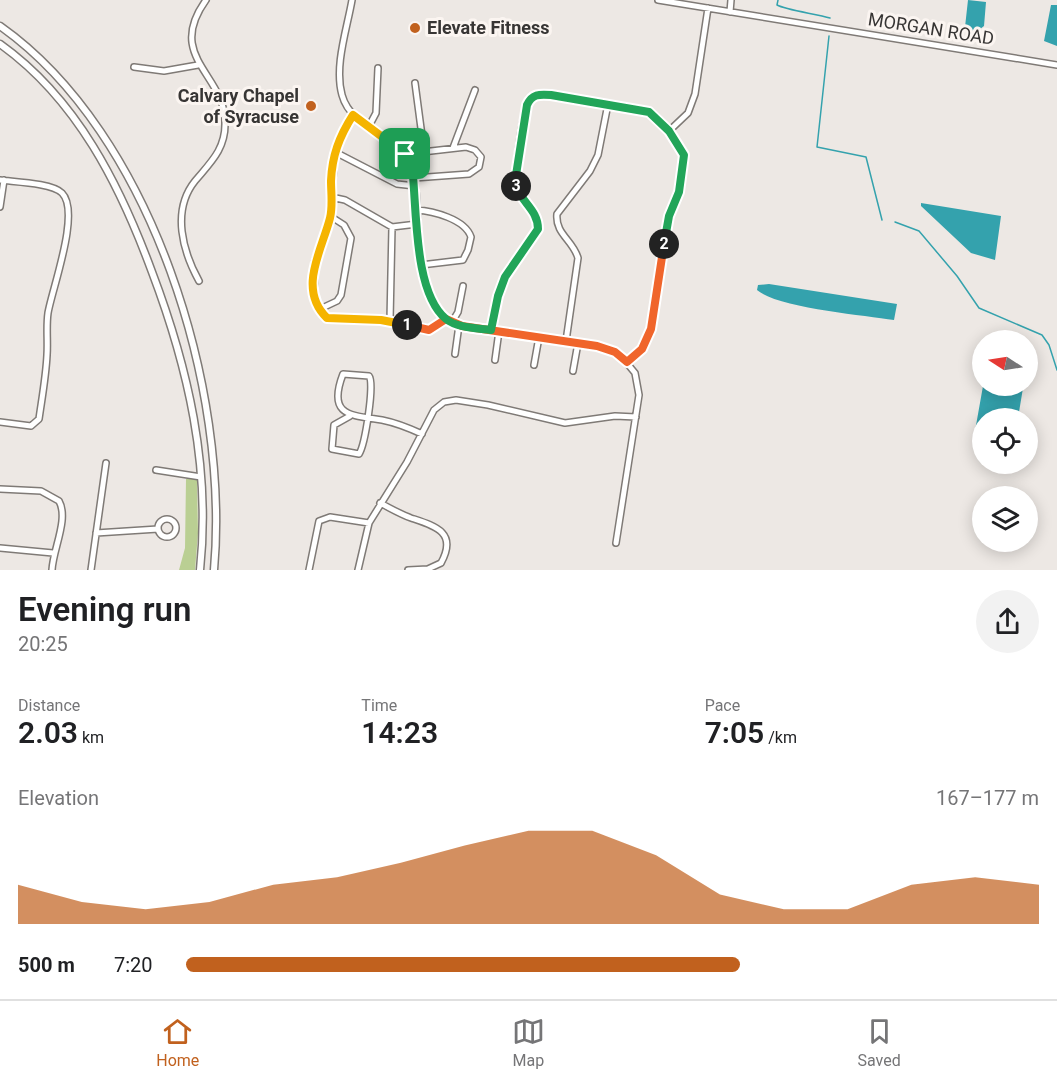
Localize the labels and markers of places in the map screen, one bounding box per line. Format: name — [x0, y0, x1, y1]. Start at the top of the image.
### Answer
place label: Elevate Fitness — [427, 17, 549, 38]
marker: Elevate Fitness — [408, 21, 422, 35]
place label: Calvary Chapel of Syracuse — [178, 85, 299, 127]
marker: Calvary Chapel of Syracuse — [304, 99, 318, 113]
pin — [379, 128, 430, 179]
pin: 3 — [501, 171, 531, 201]
pin: 2 — [649, 229, 679, 259]
pin: 1 — [392, 310, 422, 340]

